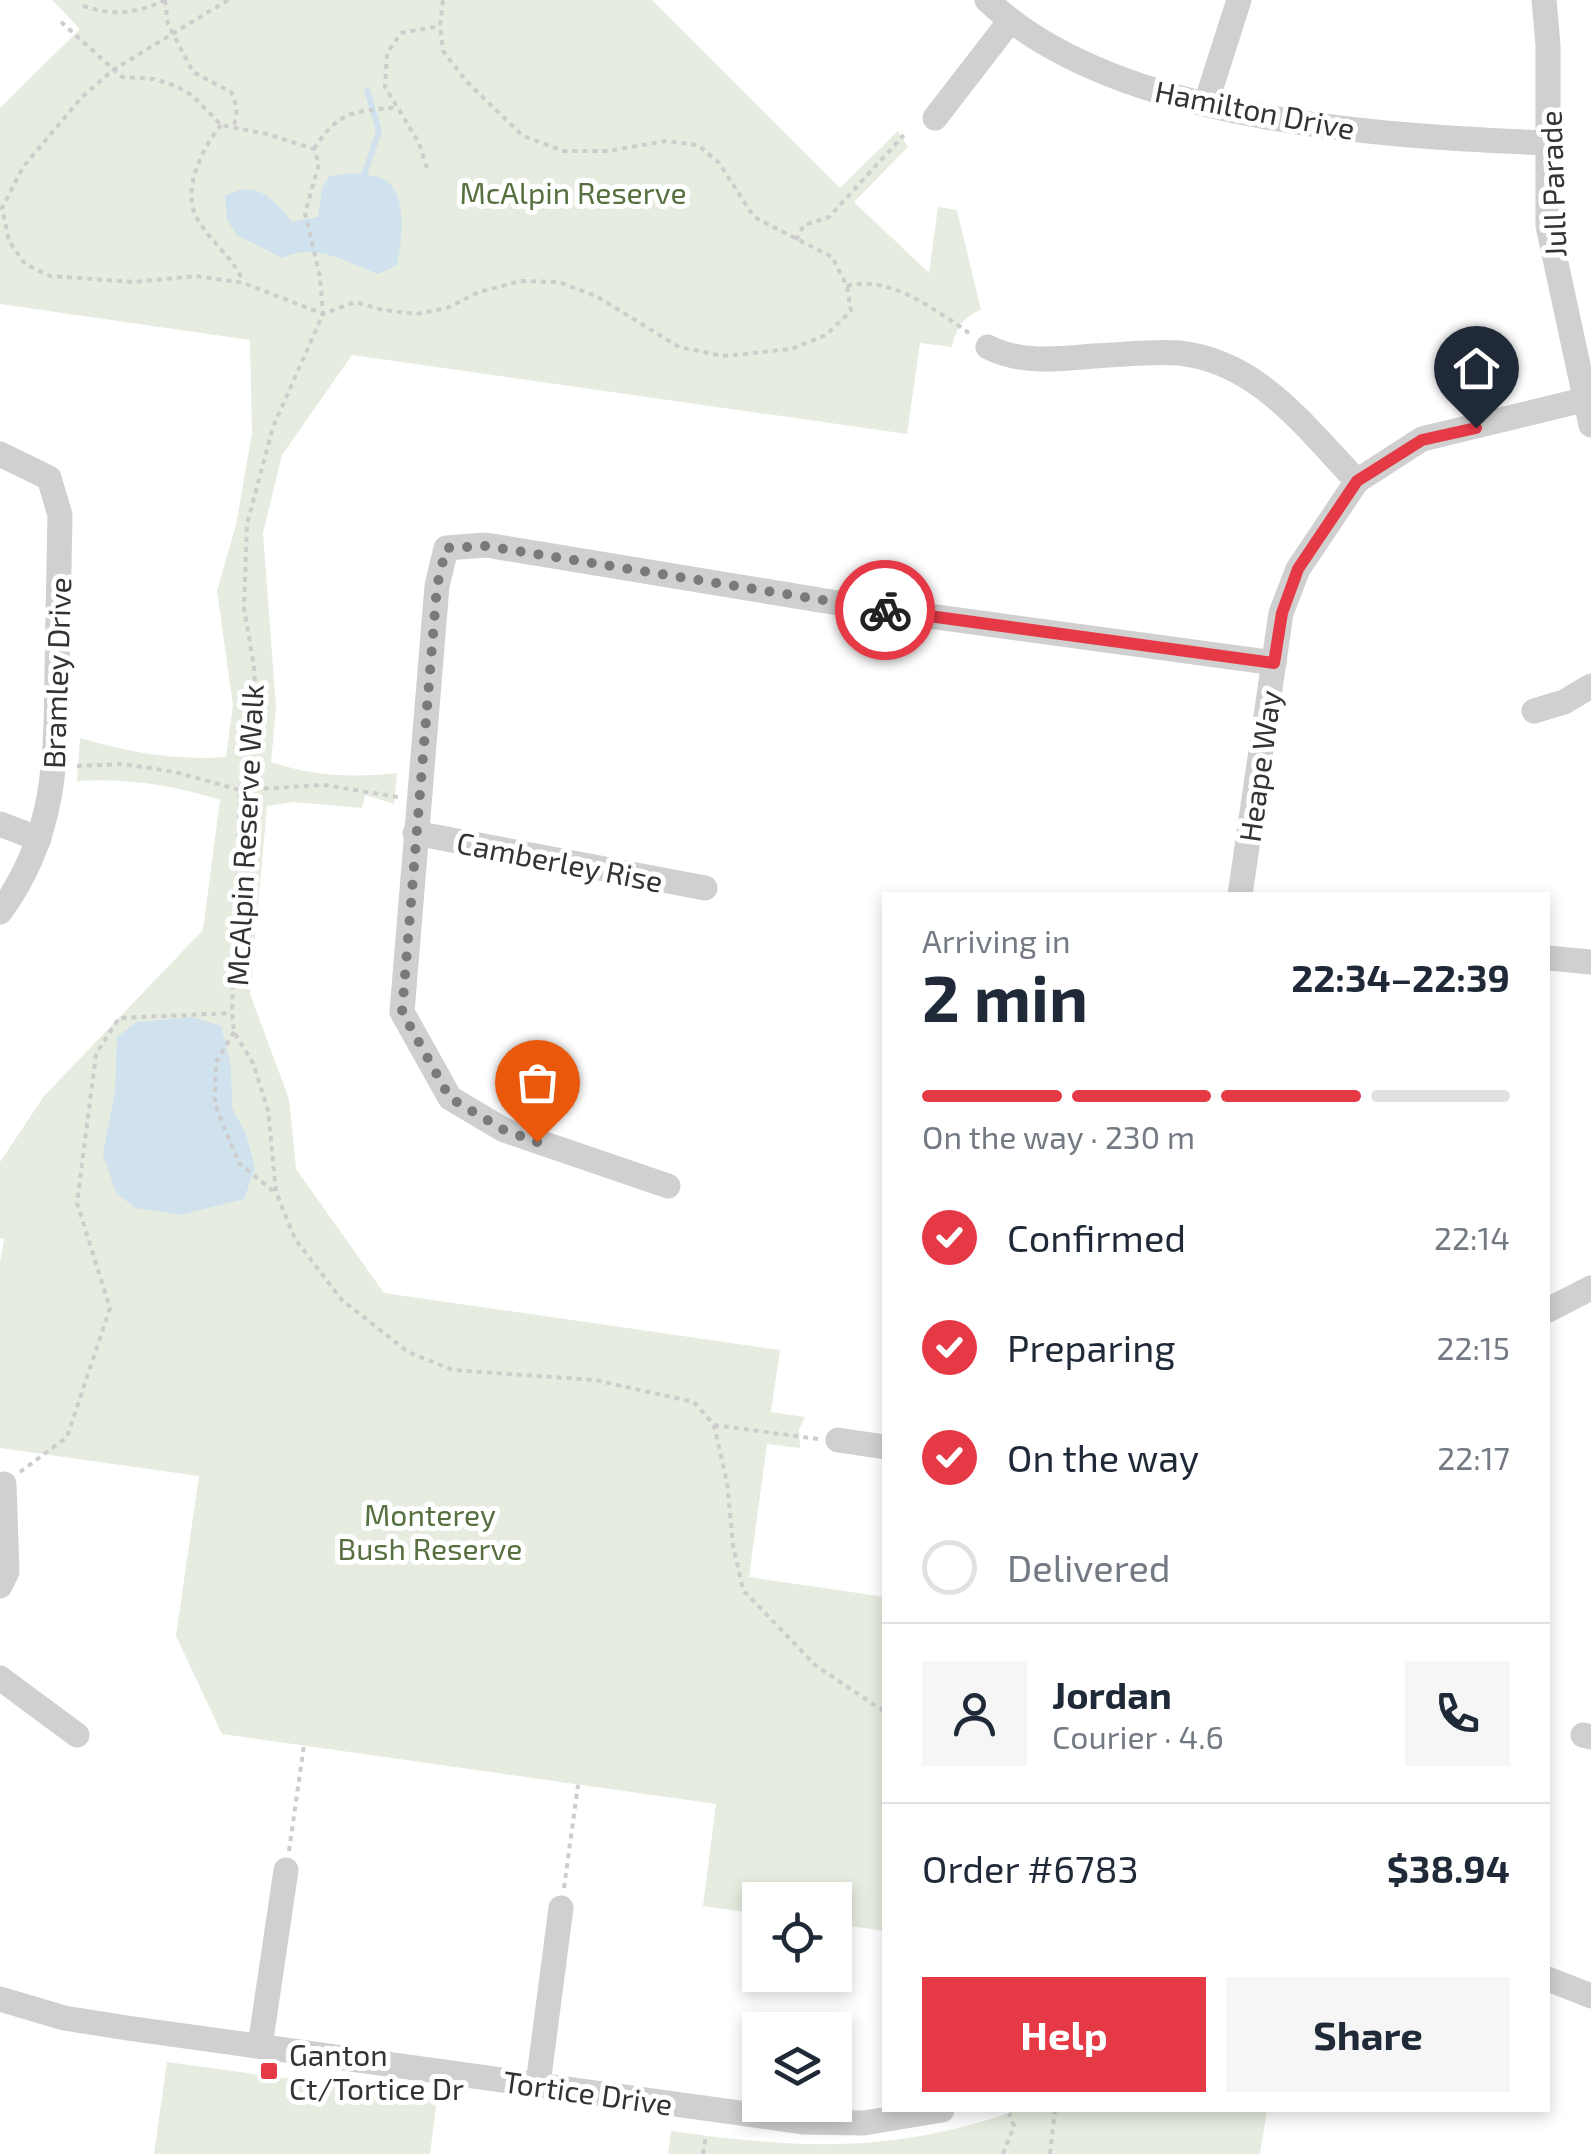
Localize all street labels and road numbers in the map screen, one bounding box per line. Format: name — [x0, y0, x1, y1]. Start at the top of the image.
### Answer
street label: Hamilton Drive — [1152, 72, 1358, 146]
street label: Jull Parade — [1531, 110, 1573, 258]
street label: Bramley Drive — [35, 577, 77, 769]
street label: McAlpin Reserve Walk — [218, 683, 270, 987]
street label: Heape Way — [1231, 688, 1287, 844]
street label: Camberley Rise — [454, 823, 666, 899]
street label: Tortice Drive — [501, 2062, 675, 2122]

